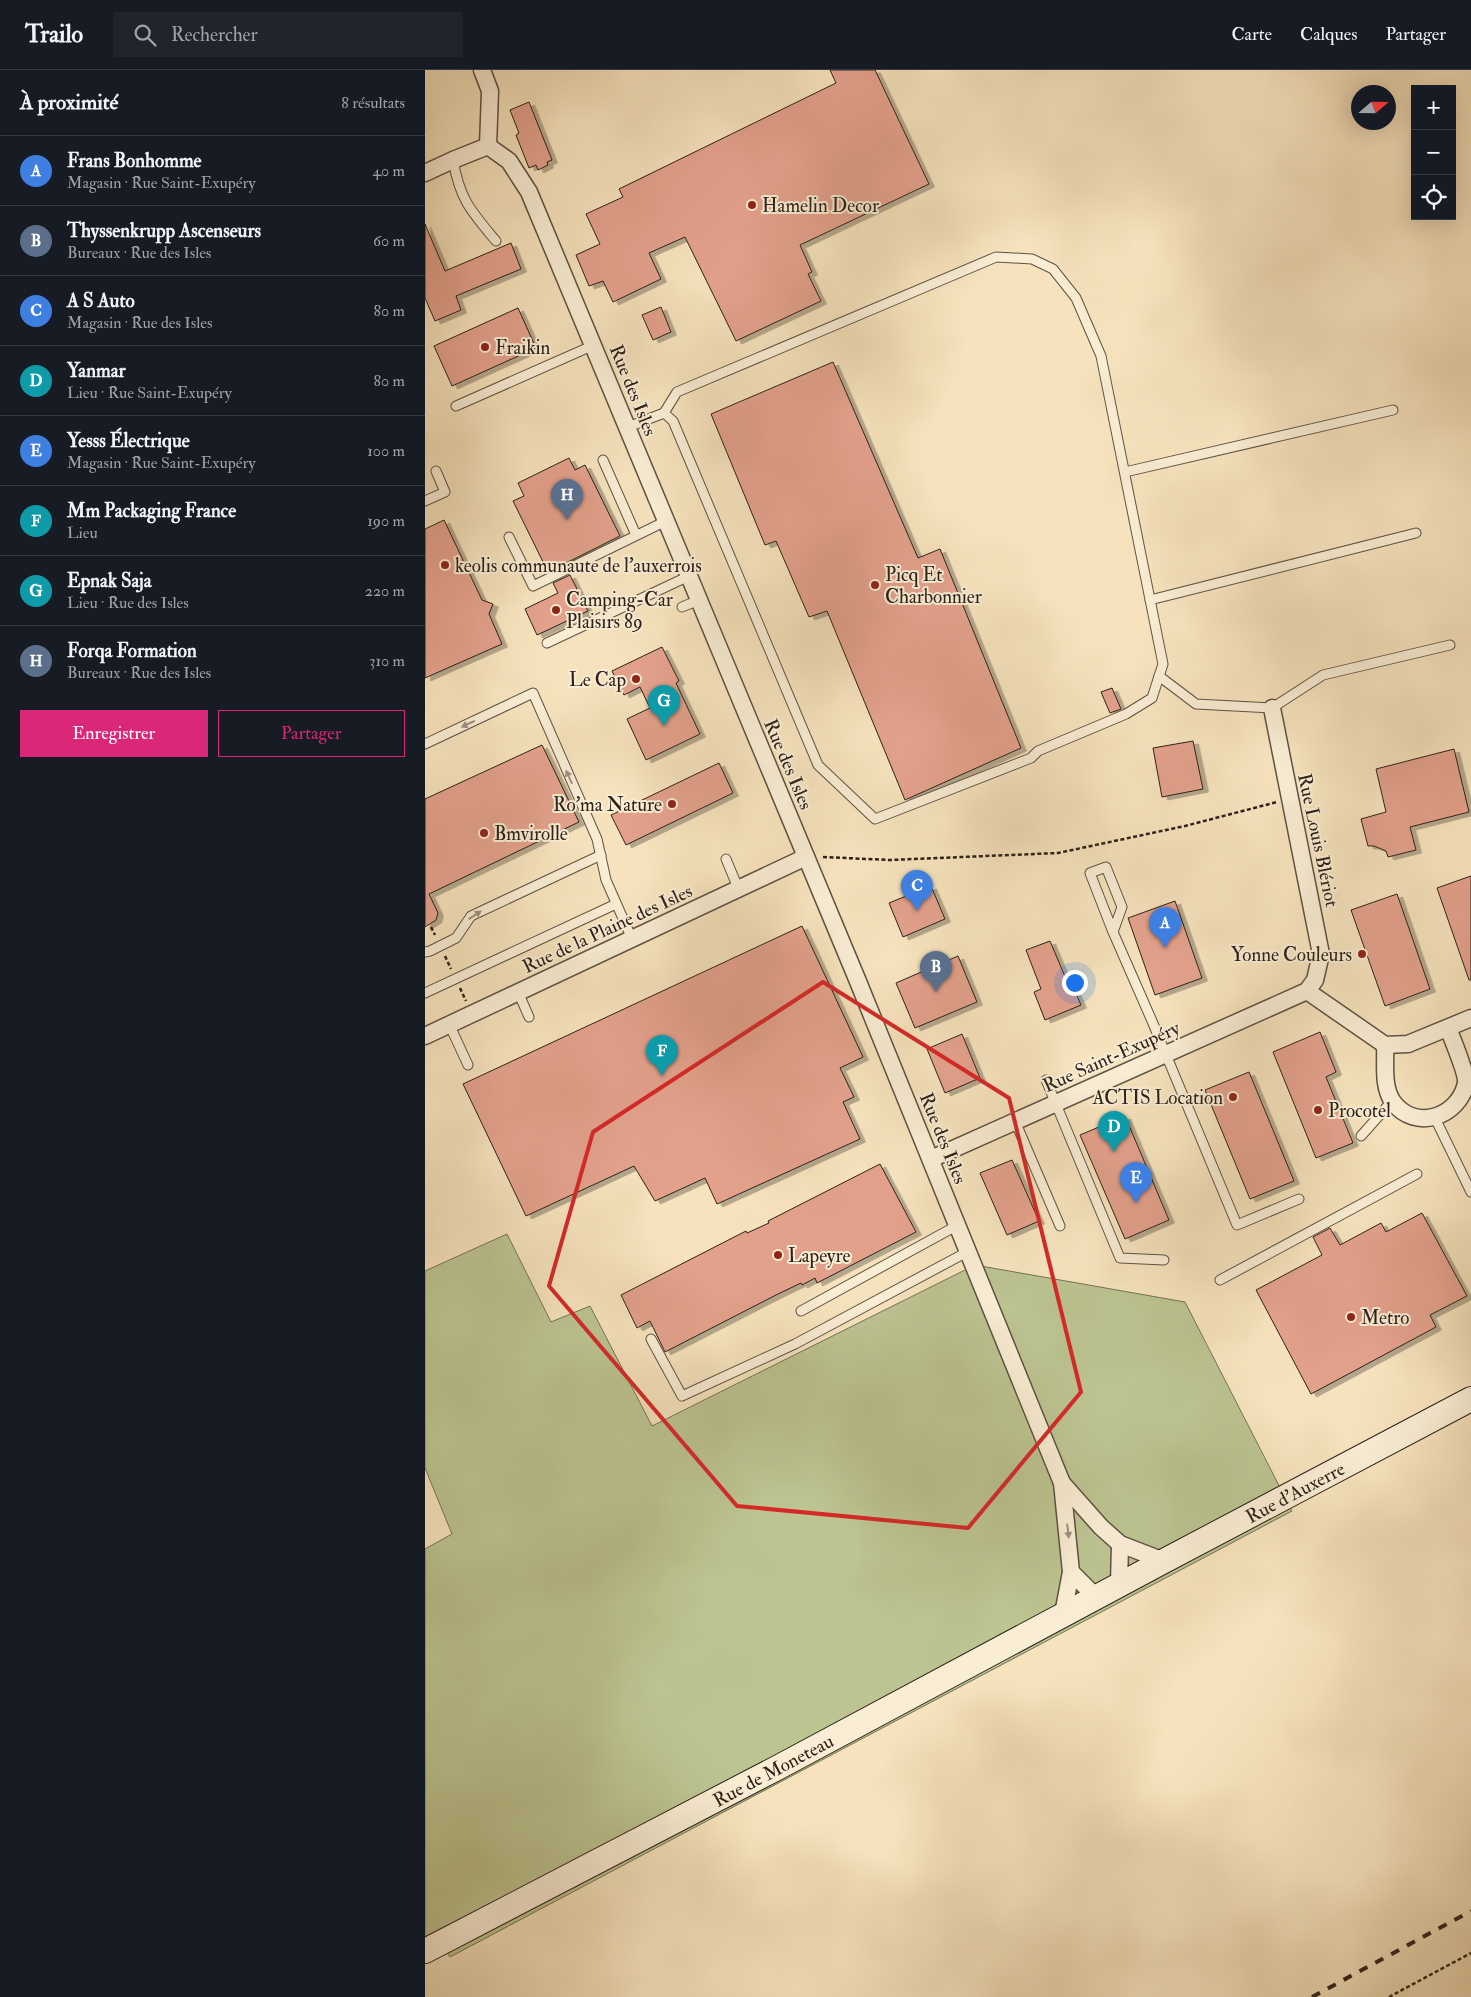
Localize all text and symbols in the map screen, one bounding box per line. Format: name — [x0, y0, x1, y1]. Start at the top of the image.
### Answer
search box — [113, 12, 463, 57]
text: Trailo — [25, 19, 83, 50]
icon: search — [131, 21, 159, 49]
text: Rechercher — [171, 23, 258, 47]
text: Carte — [1231, 23, 1272, 46]
text: Calques — [1300, 23, 1357, 46]
text: Partager — [1385, 23, 1446, 46]
north arrow — [1351, 85, 1396, 130]
map controls — [1411, 85, 1456, 220]
button: + — [1411, 85, 1456, 130]
text: À proximité — [20, 89, 118, 116]
text: 8 résultats — [341, 93, 405, 113]
button: − — [1411, 130, 1456, 175]
text: Frans Bonhomme — [67, 149, 202, 173]
text: A — [31, 161, 41, 181]
text: 40 m — [372, 161, 405, 181]
text: Magasin · Rue Saint-Exupéry — [67, 173, 255, 193]
button: locate — [1411, 175, 1456, 220]
place label: Hamelin Decor — [762, 194, 879, 218]
marker: Hamelin Decor — [746, 199, 758, 211]
text: Thyssenkrupp Ascenseurs — [67, 219, 261, 243]
text: B — [31, 231, 41, 251]
text: 60 m — [373, 231, 405, 251]
text: Bureaux · Rue des Isles — [67, 243, 211, 263]
text: A S Auto — [67, 289, 135, 313]
text: C — [30, 301, 42, 321]
text: 80 m — [374, 301, 405, 321]
text: Magasin · Rue des Isles — [67, 313, 212, 333]
place label: Fraikin — [495, 336, 551, 360]
marker: Fraikin — [479, 341, 491, 353]
street label: Rue des Isles — [604, 341, 662, 440]
text: Yanmar — [67, 359, 126, 383]
text: D — [29, 371, 43, 391]
text: 80 m — [374, 371, 405, 391]
text: Lieu · Rue Saint-Exupéry — [67, 383, 232, 403]
text: Yesss Électrique — [67, 429, 190, 453]
text: E — [30, 441, 42, 461]
text: 100 m — [367, 441, 405, 461]
text: Magasin · Rue Saint-Exupéry — [67, 453, 255, 473]
pin: H — [551, 479, 583, 520]
text: Mm Packaging France — [67, 499, 236, 523]
text: F — [31, 511, 41, 531]
text: 190 m — [367, 511, 405, 531]
text: Lieu — [67, 523, 98, 543]
place label: keolis communaute de l'auxerrois — [455, 554, 702, 578]
marker: keolis communaute de l'auxerrois — [439, 559, 451, 571]
place label: Picq Et Charbonnier — [885, 563, 982, 609]
text: Epnak Saja — [67, 569, 152, 593]
marker: Picq Et Charbonnier — [869, 579, 881, 591]
text: G — [29, 581, 43, 601]
text: 220 m — [365, 581, 405, 601]
place label: Camping-Car Plaisirs 89 — [566, 588, 673, 634]
text: Lieu · Rue des Isles — [67, 593, 189, 613]
marker: Camping-Car Plaisirs 89 — [550, 604, 562, 616]
text: Forqa Formation — [67, 639, 197, 663]
text: H — [29, 651, 43, 671]
text: 310 m — [369, 651, 405, 671]
text: Bureaux · Rue des Isles — [67, 663, 211, 683]
place label: Le Cap — [569, 668, 626, 693]
marker: Le Cap — [630, 673, 642, 685]
pin: G — [648, 685, 680, 726]
button: Enregistrer — [20, 710, 208, 757]
button: Partager — [218, 710, 405, 757]
street label: Rue des Isles — [758, 715, 818, 813]
one-way arrow — [461, 720, 475, 728]
one-way arrow — [565, 770, 573, 784]
street label: Rue Louis Blériot — [1292, 771, 1344, 909]
place label: Ro'ma Nature — [553, 793, 662, 817]
marker: Ro'ma Nature — [666, 798, 678, 810]
place label: Bmvirolle — [494, 822, 568, 846]
marker: Bmvirolle — [478, 827, 490, 839]
pin: C — [901, 870, 933, 911]
street label: Rue de la Plaine des Isles — [519, 879, 696, 979]
pin: A — [1149, 907, 1181, 948]
one-way arrow — [468, 910, 482, 920]
place label: Yonne Couleurs — [1231, 943, 1352, 967]
marker: Yonne Couleurs — [1356, 948, 1368, 960]
pin: B — [920, 951, 952, 992]
your location — [1062, 970, 1088, 996]
street label: Rue Saint-Exupéry — [1039, 1016, 1185, 1099]
pin: F — [646, 1035, 678, 1076]
place label: ACTIS Location — [1091, 1086, 1223, 1110]
street label: Rue des Isles — [914, 1089, 972, 1188]
marker: ACTIS Location — [1227, 1091, 1239, 1103]
place label: Procotel — [1328, 1099, 1391, 1123]
marker: Procotel — [1312, 1104, 1324, 1116]
pin: D — [1098, 1111, 1130, 1152]
pin: E — [1120, 1162, 1152, 1203]
place label: Lapeyre — [788, 1244, 851, 1269]
marker: Lapeyre — [772, 1249, 784, 1261]
place label: Metro — [1361, 1306, 1409, 1330]
marker: Metro — [1345, 1311, 1357, 1323]
street label: Rue d'Auxerre — [1242, 1457, 1349, 1529]
one-way arrow — [1064, 1523, 1072, 1539]
street label: Rue de Moneteau — [709, 1729, 838, 1813]

